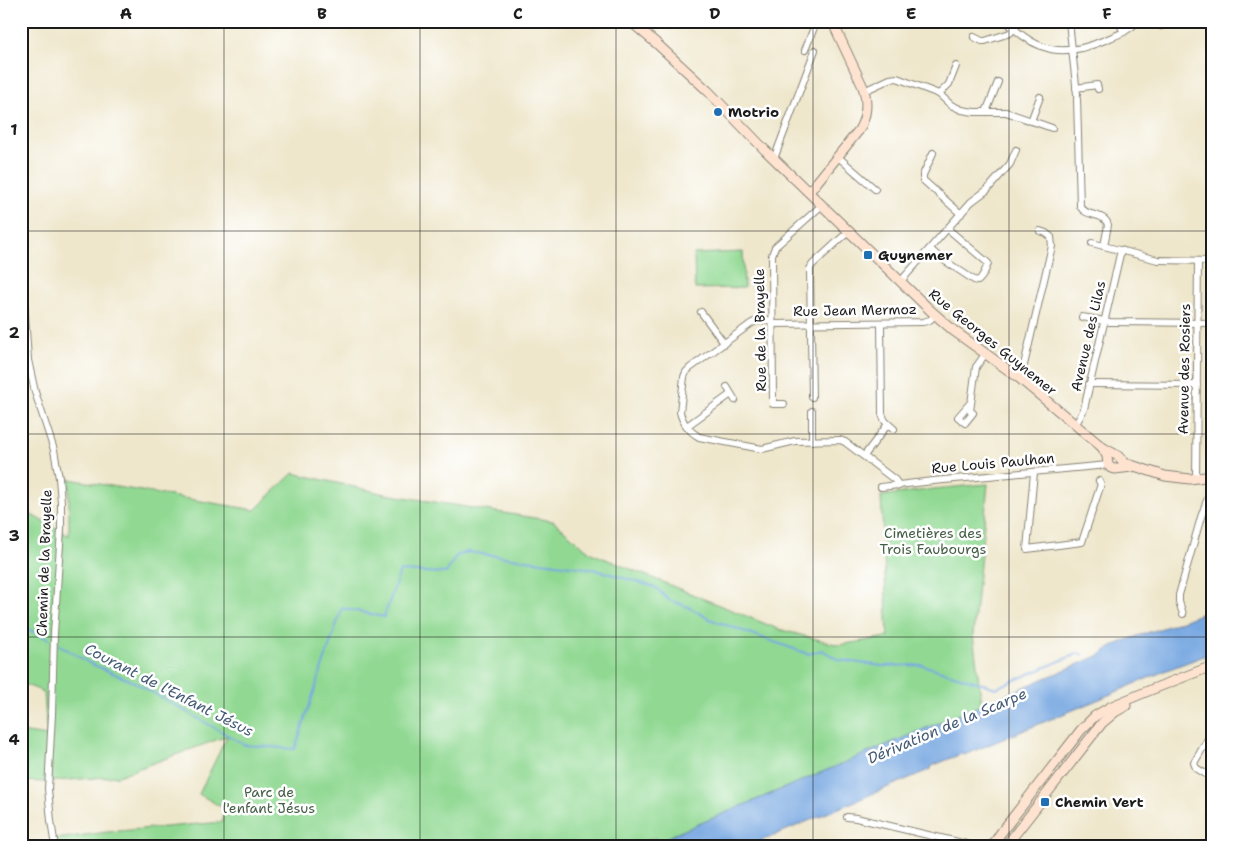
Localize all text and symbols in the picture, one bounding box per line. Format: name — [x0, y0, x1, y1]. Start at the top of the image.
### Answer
text: A — [120, 3, 132, 24]
text: B — [317, 3, 327, 24]
text: C — [513, 3, 523, 24]
text: D — [709, 3, 721, 24]
text: E — [906, 3, 916, 24]
text: F — [1102, 3, 1112, 24]
place label: Motrio — [728, 103, 779, 121]
marker: Motrio — [712, 106, 724, 118]
text: 1 — [10, 119, 18, 140]
place label: Guynemer — [878, 246, 953, 264]
marker: Guynemer — [862, 249, 874, 261]
street label: Rue de la Brayelle — [750, 268, 770, 392]
street label: Avenue des Lilas — [1066, 279, 1110, 393]
street label: Rue Georges Guynemer — [925, 285, 1061, 399]
street label: Rue Jean Mermoz — [793, 300, 917, 320]
street label: Avenue des Rosiers — [1174, 303, 1194, 435]
text: 2 — [8, 322, 20, 343]
street label: Rue Louis Paulhan — [931, 449, 1056, 477]
street label: Chemin de la Brayelle — [32, 489, 56, 637]
park label: Cimetières des Trois Faubourgs — [880, 524, 986, 558]
text: 3 — [8, 525, 20, 546]
water label: Courant de l'Enfant Jésus — [81, 639, 257, 741]
water label: Dérivation de la Scarpe — [864, 683, 1030, 769]
text: 4 — [8, 729, 20, 750]
park label: Parc de l'enfant Jésus — [223, 783, 315, 817]
place label: Chemin Vert — [1055, 793, 1144, 811]
marker: Chemin Vert — [1039, 796, 1051, 808]

